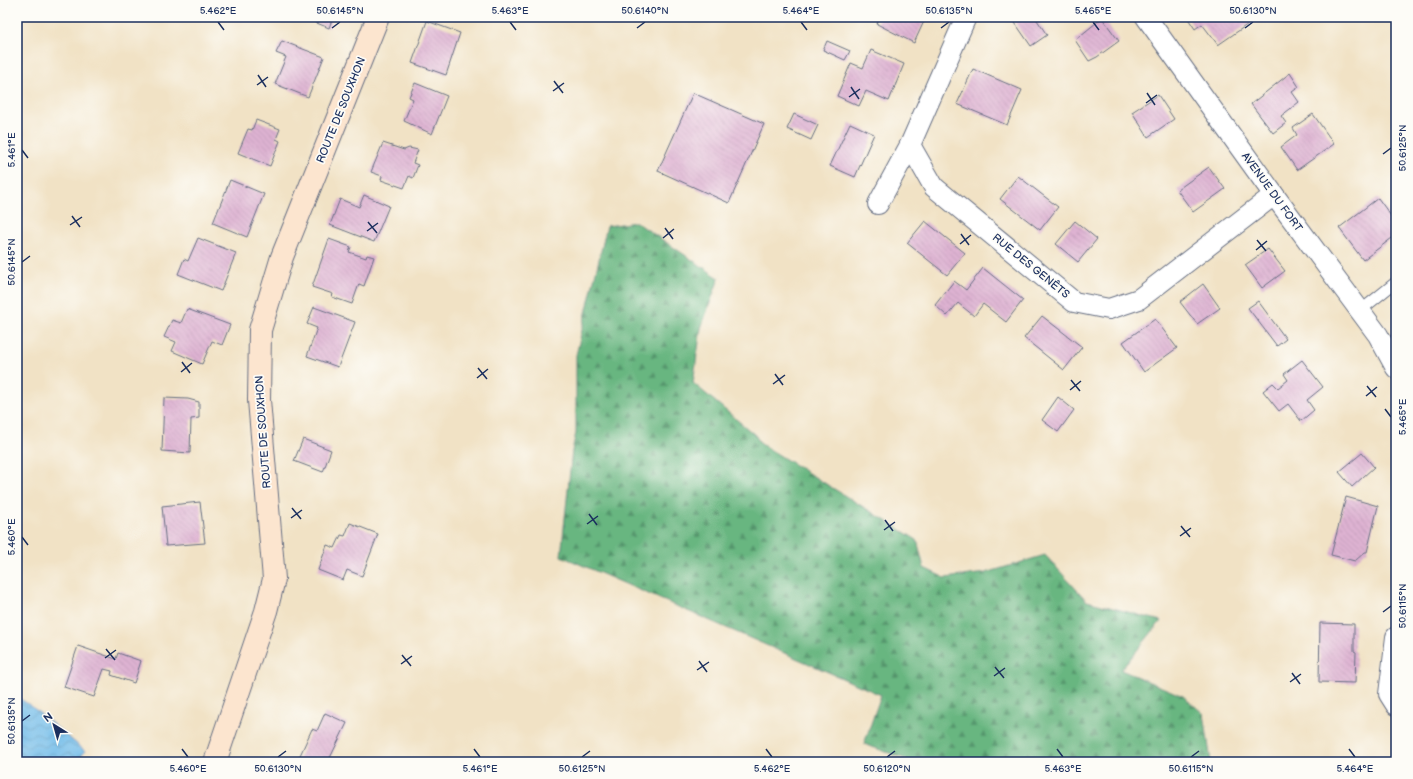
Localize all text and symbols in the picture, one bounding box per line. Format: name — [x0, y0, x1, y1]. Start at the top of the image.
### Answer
text: 5.462°E — [200, 5, 237, 17]
text: 50.6145°N — [316, 5, 364, 17]
text: 5.463°E — [491, 5, 529, 17]
text: 50.6140°N — [621, 5, 669, 17]
text: 5.464°E — [783, 5, 820, 17]
text: 50.6135°N — [925, 5, 973, 17]
text: 5.465°E — [1075, 5, 1112, 17]
text: 50.6130°N — [1229, 5, 1277, 17]
street label: ROUTE DE SOUXHON — [314, 55, 368, 165]
text: 50.6125°N — [1397, 124, 1409, 172]
text: 5.461°E — [6, 132, 18, 167]
street label: AVENUE DU FORT — [1239, 150, 1305, 234]
street label: RUE DES GENÊTS — [990, 230, 1073, 301]
text: 50.6145°N — [6, 238, 18, 286]
street label: ROUTE DE SOUXHON — [253, 375, 273, 489]
text: 5.465°E — [1397, 398, 1409, 435]
text: 5.460°E — [6, 518, 18, 555]
text: 50.6115°N — [1397, 583, 1409, 629]
text: 50.6135°N — [6, 697, 18, 745]
north arrow — [34, 705, 74, 745]
text: N — [41, 710, 55, 725]
text: 5.460°E — [170, 763, 207, 775]
text: 50.6130°N — [254, 763, 302, 775]
text: 5.461°E — [463, 763, 498, 775]
text: 50.6125°N — [558, 763, 606, 775]
text: 5.462°E — [754, 763, 791, 775]
text: 50.6120°N — [863, 763, 911, 775]
text: 5.463°E — [1044, 763, 1082, 775]
text: 50.6115°N — [1168, 763, 1214, 775]
text: 5.464°E — [1337, 763, 1374, 775]

